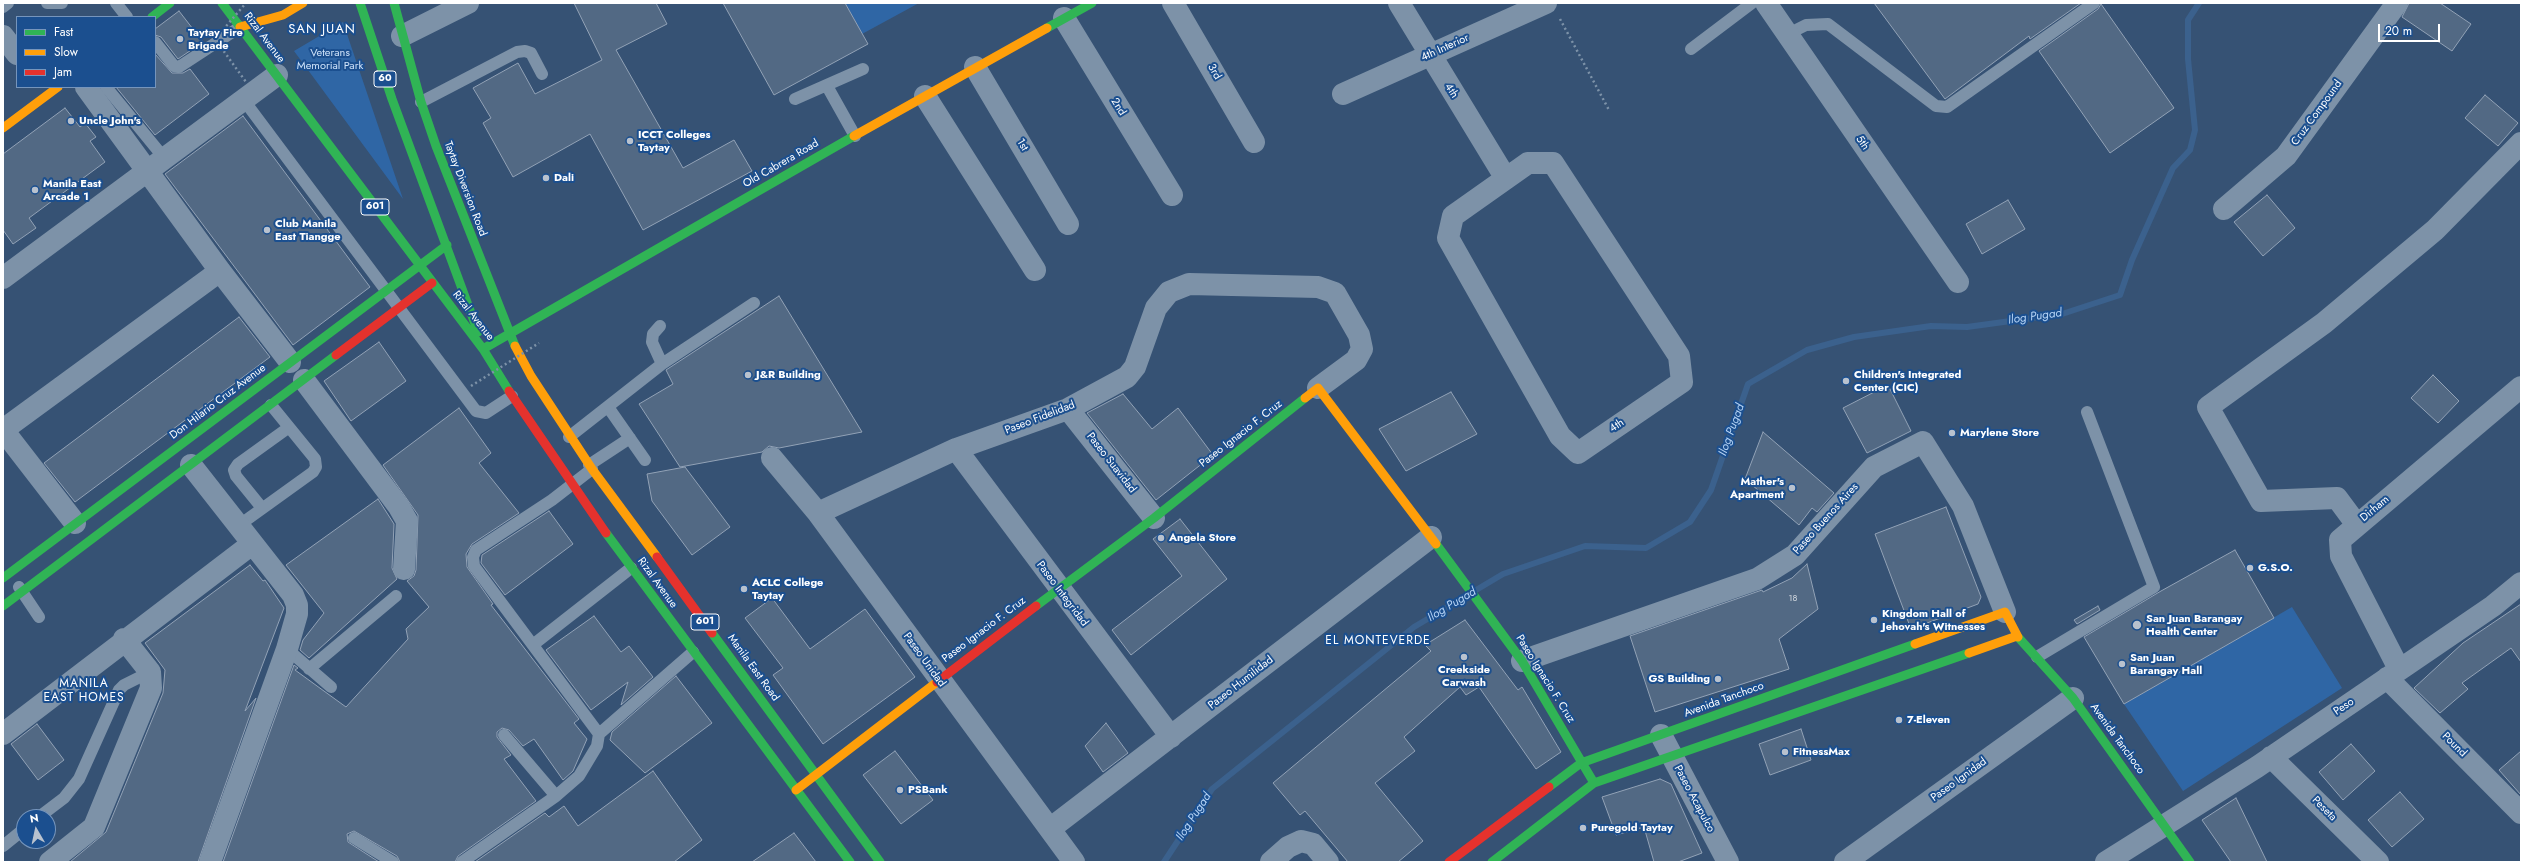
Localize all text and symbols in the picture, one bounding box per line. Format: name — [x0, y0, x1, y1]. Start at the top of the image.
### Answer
street label: Rizal Avenue — [241, 10, 287, 66]
legend — [16, 16, 156, 88]
scale bar — [2380, 16, 2442, 42]
district label: SAN JUAN — [288, 22, 356, 38]
text: 20 m — [2385, 22, 2412, 40]
text: Fast — [54, 23, 73, 41]
place label: Taytay Fire Brigade — [188, 26, 243, 52]
street label: 4th Interior — [1419, 32, 1471, 64]
marker: Taytay Fire Brigade — [175, 34, 185, 44]
text: Slow — [54, 43, 78, 61]
park label: Veterans Memorial Park — [297, 46, 363, 72]
street label: 3rd — [1204, 62, 1224, 82]
text: Jam — [54, 63, 72, 81]
road number: 60 — [374, 71, 396, 87]
street label: Cruz Compound — [2289, 78, 2345, 148]
street label: 4th — [1441, 81, 1461, 101]
street label: 2nd — [1108, 96, 1128, 118]
place label: Uncle John's — [79, 114, 141, 128]
marker: Uncle John's — [66, 116, 76, 126]
place label: ICCT Colleges Taytay — [638, 128, 711, 154]
street label: 5th — [1852, 133, 1872, 153]
marker: ICCT Colleges Taytay — [625, 136, 635, 146]
street label: 1st — [1013, 136, 1031, 154]
street label: Old Cabrera Road — [741, 137, 821, 191]
street label: Taytay Diversion Road — [441, 140, 489, 238]
place label: Dali — [554, 171, 574, 185]
marker: Dali — [541, 173, 551, 183]
place label: Manila East Arcade 1 — [43, 177, 101, 203]
marker: Manila East Arcade 1 — [30, 185, 40, 195]
road number: 601 — [361, 199, 389, 215]
place label: Club Manila East Tiangge — [275, 217, 341, 243]
marker: Club Manila East Tiangge — [262, 225, 272, 235]
street label: Rizal Avenue — [449, 289, 497, 343]
water label: Ilog Pugad — [2007, 306, 2063, 328]
street label: Don Hilario Cruz Avenue — [167, 362, 269, 442]
place label: J&R Building — [756, 368, 821, 382]
place label: Children's Integrated Center (CIC) — [1854, 368, 1961, 394]
marker: J&R Building — [743, 370, 753, 380]
marker: Children's Integrated Center (CIC) — [1841, 376, 1851, 386]
street label: Paseo Ignacio F. Cruz — [1197, 398, 1285, 470]
street label: Paseo Fidelidad — [1003, 399, 1077, 437]
water label: Ilog Pugad — [1716, 402, 1748, 458]
street label: 4th — [1607, 416, 1627, 436]
place label: Marylene Store — [1960, 426, 2039, 440]
marker: Marylene Store — [1947, 428, 1957, 438]
street label: Paseo Suavidad — [1083, 430, 1139, 496]
place label: Mather's Apartment — [1730, 475, 1784, 501]
street label: Paseo Buenos Aires — [1791, 481, 1861, 557]
marker: Mather's Apartment — [1787, 483, 1797, 493]
street label: Dirham — [2358, 493, 2392, 525]
place label: Angela Store — [1169, 531, 1236, 545]
marker: Angela Store — [1156, 533, 1166, 543]
street label: Rizal Avenue — [634, 555, 680, 611]
street label: Paseo Integridad — [1033, 559, 1091, 629]
place label: G.S.O. — [2258, 561, 2293, 575]
marker: G.S.O. — [2245, 563, 2255, 573]
place label: ACLC College Taytay — [752, 576, 823, 602]
marker: ACLC College Taytay — [739, 584, 749, 594]
water label: Ilog Pugad — [1425, 585, 1479, 625]
street label: Paseo Ignacio F. Cruz — [940, 594, 1028, 666]
house number: 18 — [1789, 594, 1797, 604]
place label: Kingdom Hall of Jehovah's Witnesses — [1882, 607, 1985, 633]
place label: San Juan Barangay Health Center — [2146, 612, 2242, 638]
road number: 601 — [691, 614, 719, 630]
marker: Kingdom Hall of Jehovah's Witnesses — [1869, 615, 1879, 625]
marker: San Juan Barangay Health Center — [2131, 619, 2143, 631]
street label: Paseo Unidad — [900, 630, 948, 690]
street label: Manila East Road — [724, 632, 782, 704]
street label: Paseo Ignacio F. Cruz — [1513, 633, 1577, 725]
district label: EL MONTEVERDE — [1325, 634, 1431, 648]
place label: San Juan Barangay Hall — [2130, 651, 2202, 677]
marker: Creekside Carwash — [1459, 652, 1469, 662]
street label: Paseo Humilidad — [1206, 654, 1276, 712]
marker: San Juan Barangay Hall — [2117, 659, 2127, 669]
place label: Creekside Carwash — [1438, 663, 1490, 689]
place label: GS Building — [1648, 672, 1710, 686]
marker: GS Building — [1713, 674, 1723, 684]
district label: MANILA EAST HOMES — [43, 677, 125, 705]
street label: Avenida Tanchoco — [1682, 679, 1766, 721]
street label: Peso — [2331, 695, 2357, 719]
street label: Avenida Tanchoco — [2087, 701, 2147, 777]
place label: 7-Eleven — [1907, 713, 1950, 727]
marker: 7-Eleven — [1894, 715, 1904, 725]
street label: Pound — [2439, 730, 2469, 760]
place label: FitnessMax — [1793, 745, 1850, 759]
marker: FitnessMax — [1780, 747, 1790, 757]
street label: Paseo Ignidad — [1928, 755, 1990, 805]
street label: Paseo Acapulco — [1671, 763, 1717, 835]
place label: PSBank — [908, 783, 948, 797]
marker: PSBank — [895, 785, 905, 795]
water label: Ilog Pugad — [1173, 790, 1215, 844]
street label: Peseta — [2309, 794, 2339, 824]
north arrow — [16, 809, 56, 849]
text: N — [29, 810, 40, 827]
place label: Puregold Taytay — [1591, 821, 1673, 835]
marker: Puregold Taytay — [1578, 823, 1588, 833]

